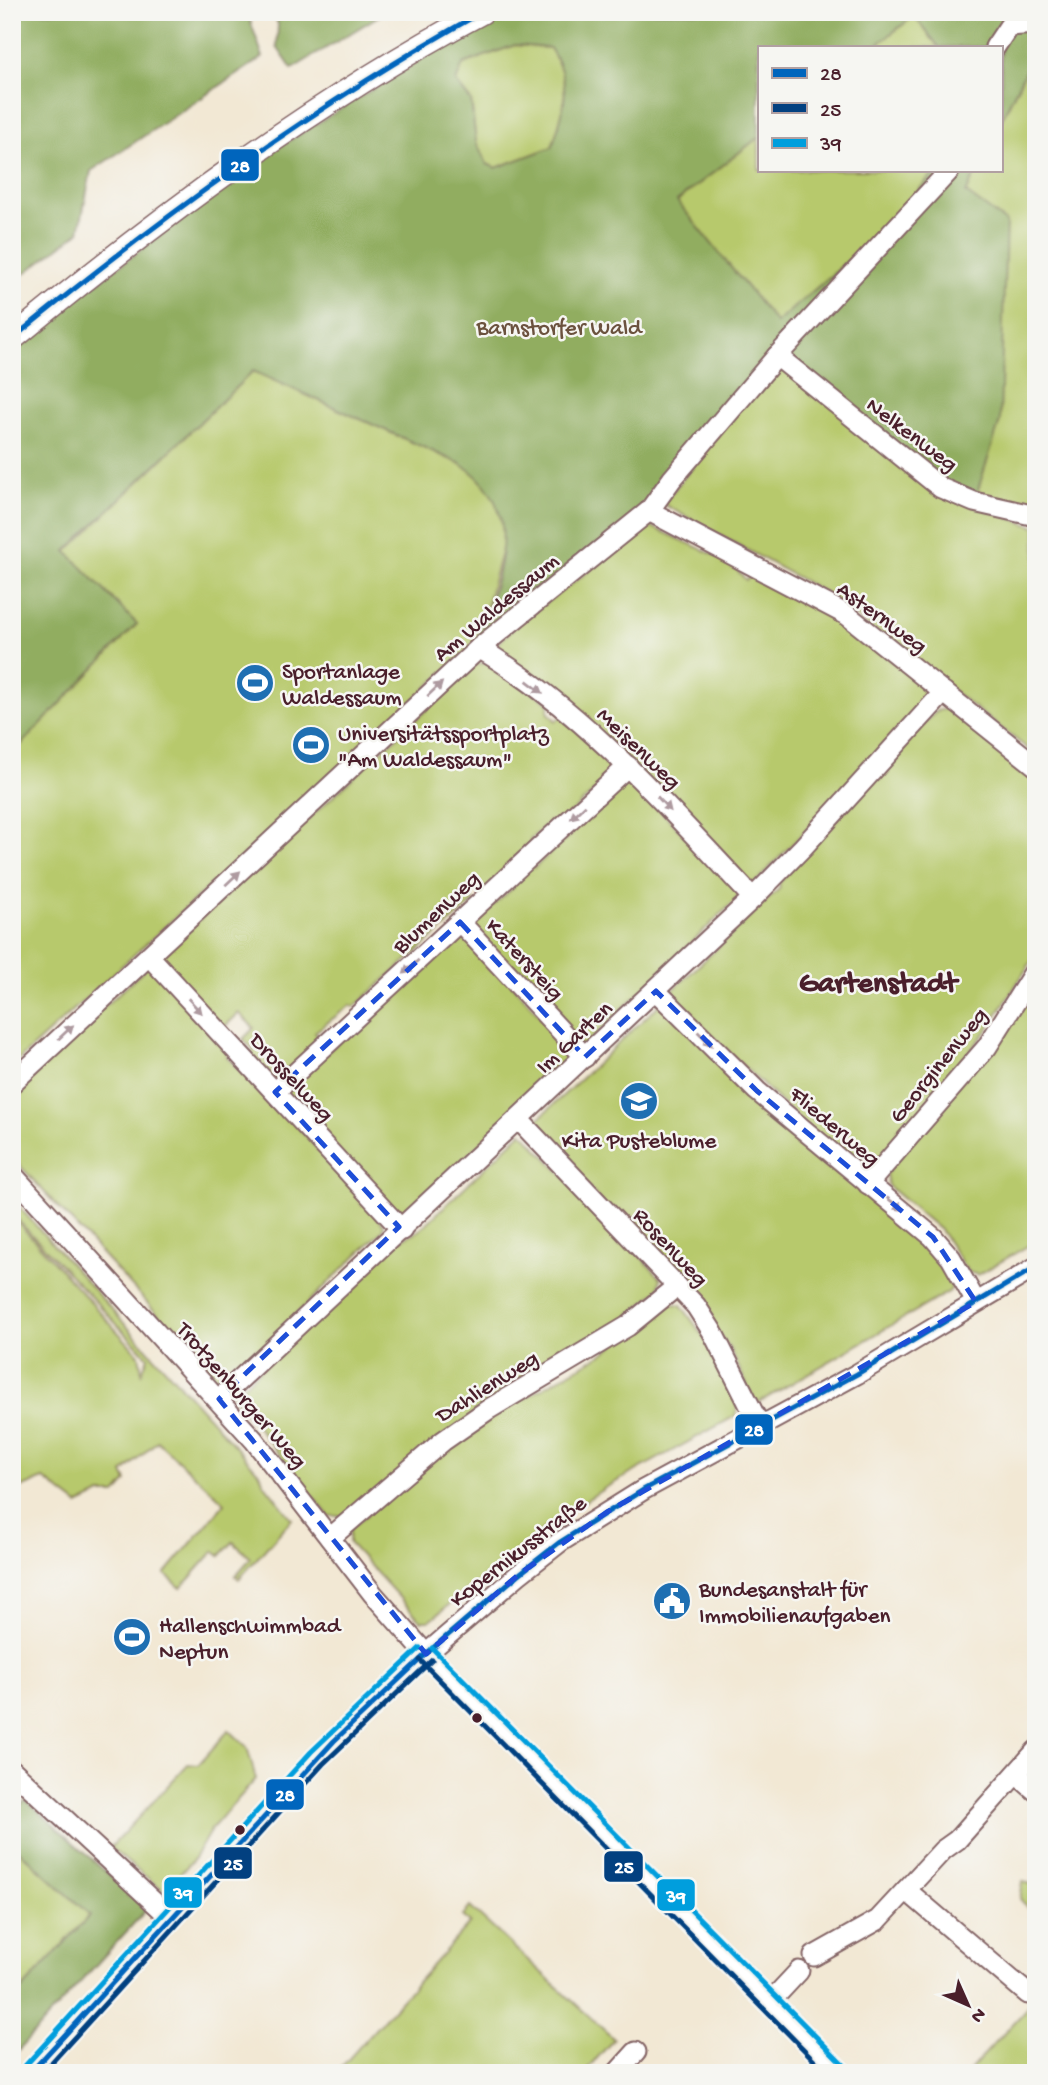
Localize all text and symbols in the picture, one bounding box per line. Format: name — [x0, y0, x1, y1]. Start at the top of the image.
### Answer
legend — [758, 46, 1002, 172]
text: 28 — [820, 64, 842, 89]
text: 25 — [820, 100, 841, 125]
text: 39 — [819, 134, 842, 159]
line badge: 28 — [220, 148, 260, 182]
text: 28 — [230, 157, 250, 180]
park label: Barnstorfer Wald — [476, 316, 643, 343]
street label: Nelkenweg — [860, 393, 962, 479]
street label: Am Waldessaum — [429, 549, 565, 669]
street label: Asternweg — [830, 577, 931, 661]
place label: Sportanlage Waldessaum — [282, 660, 402, 713]
sports icon: Sportanlage Waldessaum — [234, 662, 276, 704]
one-way arrow — [526, 679, 544, 694]
one-way arrow — [426, 681, 444, 697]
street label: Meisenweg — [590, 703, 685, 796]
place label: Universitätssportplatz "Am Waldessaum" — [338, 722, 550, 775]
sports icon: Universitätssportplatz "Am Waldessaum" — [290, 724, 332, 766]
one-way arrow — [655, 795, 671, 812]
one-way arrow — [570, 804, 587, 820]
street label: Blumenweg — [387, 866, 487, 961]
one-way arrow — [224, 870, 241, 886]
street label: Katersteig — [479, 914, 568, 1007]
one-way arrow — [402, 959, 420, 975]
district label: Gartenstadt — [799, 968, 960, 1003]
street label: Im Garten — [531, 996, 619, 1081]
one-way arrow — [187, 997, 203, 1014]
street label: Georginenweg — [885, 1003, 995, 1130]
one-way arrow — [57, 1025, 74, 1041]
street label: Drosselweg — [241, 1027, 338, 1128]
one-way arrow — [696, 1031, 713, 1048]
school or university icon: Kita Pusteblume — [618, 1080, 660, 1122]
street label: Fliederweg — [782, 1081, 885, 1173]
place label: Kita Pusteblume — [562, 1129, 717, 1156]
one-way arrow — [885, 1197, 903, 1212]
street label: Rosenweg — [626, 1203, 713, 1293]
street label: Trotzenburger Weg — [168, 1316, 311, 1475]
street label: Dahlienweg — [430, 1346, 544, 1431]
line badge: 28 — [734, 1413, 774, 1446]
text: 28 — [744, 1421, 764, 1444]
street label: Kopernikusstraße — [445, 1490, 594, 1614]
place label: Bundesanstalt für Immobilienaufgaben — [698, 1578, 891, 1631]
public building icon: Bundesanstalt für Immobilienaufgaben — [651, 1580, 693, 1622]
place label: Hallenschwimmbad Neptun — [159, 1614, 342, 1667]
sports icon: Hallenschwimmbad Neptun — [111, 1616, 153, 1658]
unlabelled marker — [470, 1711, 484, 1725]
line badge: 28 — [265, 1778, 305, 1811]
text: 28 — [275, 1786, 295, 1809]
unlabelled marker — [233, 1823, 247, 1837]
line badge: 25 — [213, 1846, 253, 1880]
line badge: 25 — [603, 1850, 644, 1883]
text: 25 — [223, 1855, 243, 1878]
text: 25 — [614, 1858, 634, 1881]
line badge: 39 — [163, 1876, 203, 1909]
line badge: 39 — [656, 1878, 696, 1912]
text: 39 — [172, 1884, 193, 1907]
text: 39 — [665, 1887, 686, 1910]
north arrow — [932, 1969, 1002, 2039]
text: N — [965, 2002, 990, 2027]

